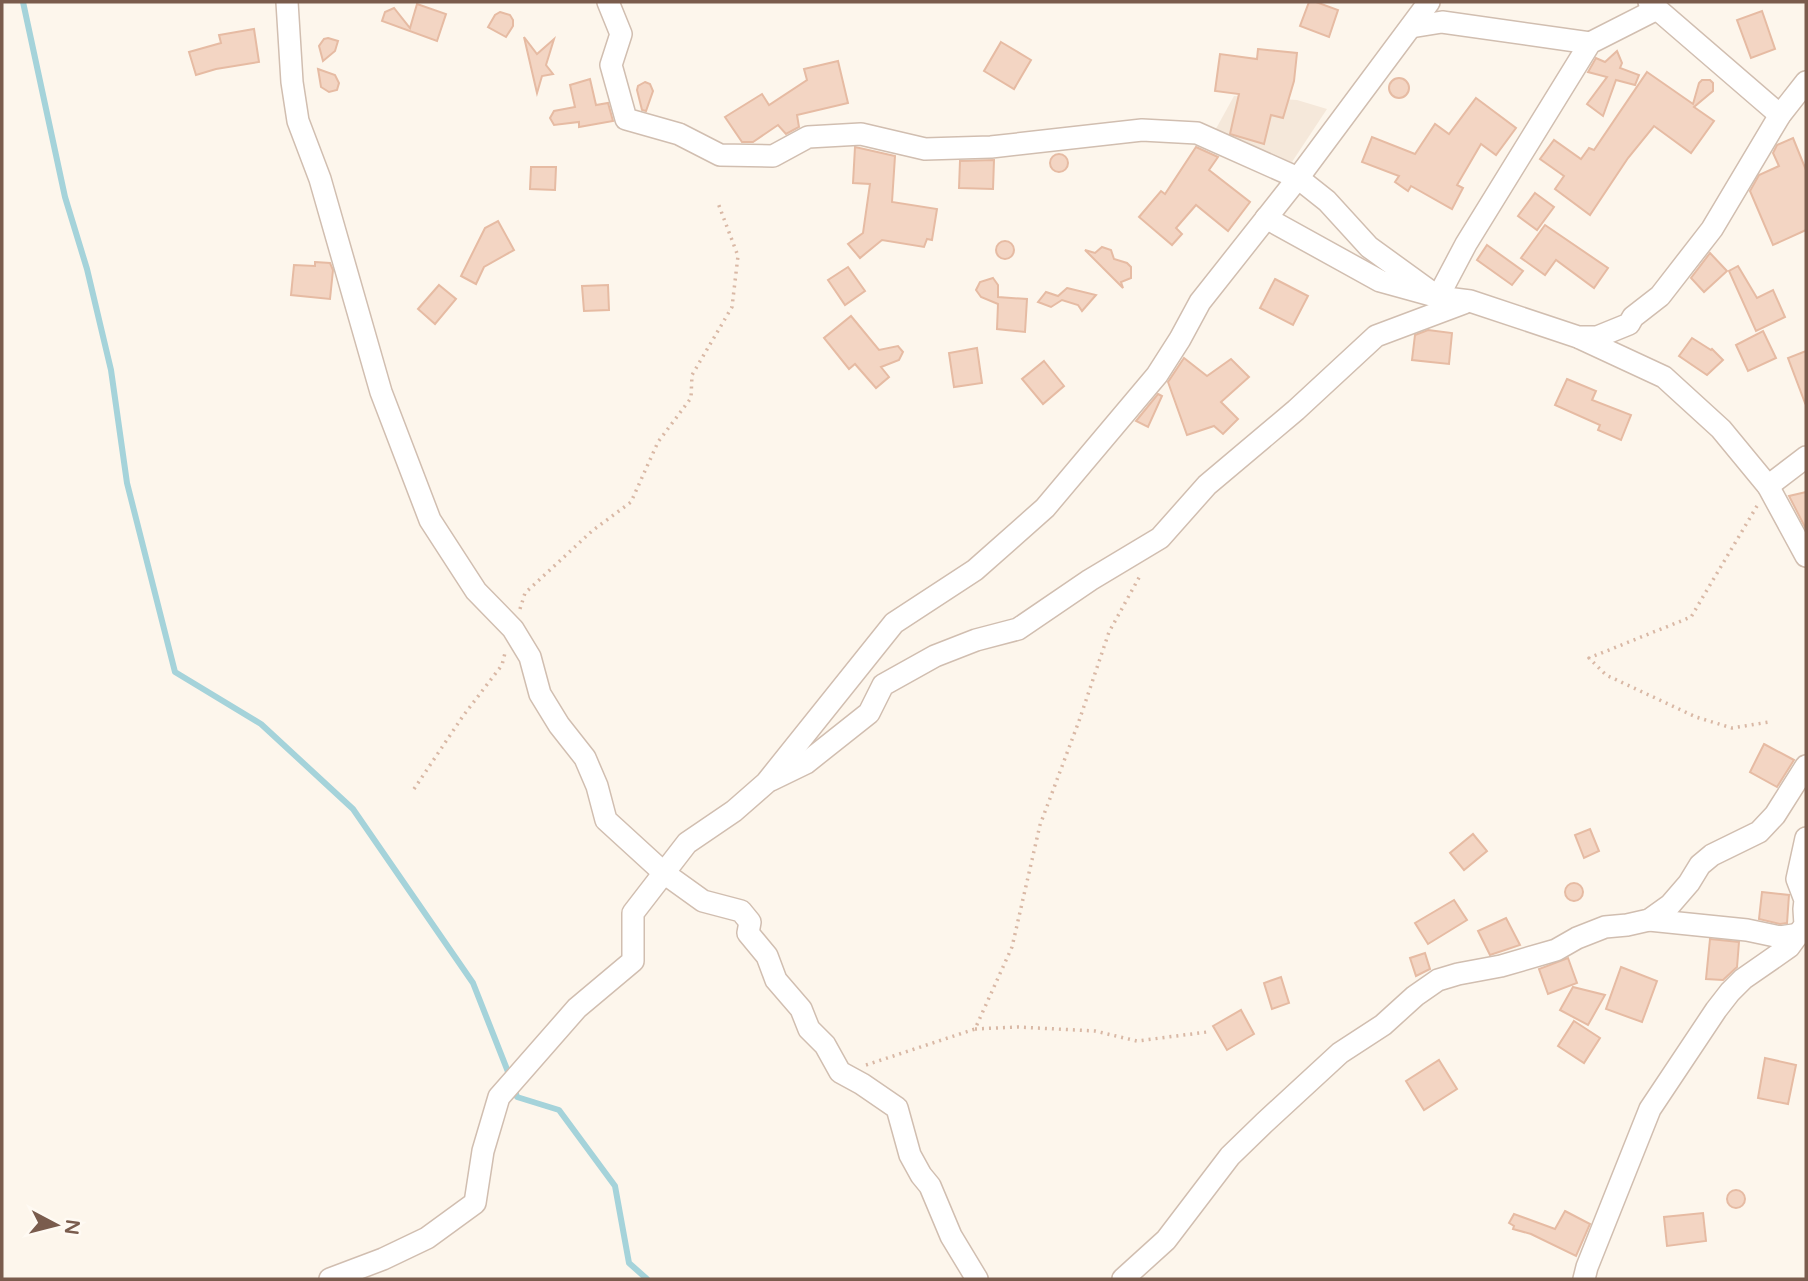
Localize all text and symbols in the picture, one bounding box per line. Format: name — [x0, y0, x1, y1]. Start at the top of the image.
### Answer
north arrow — [21, 1190, 91, 1260]
text: N — [60, 1218, 84, 1236]

